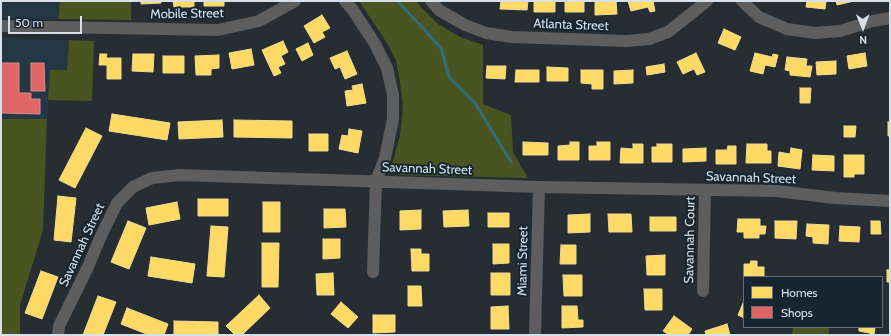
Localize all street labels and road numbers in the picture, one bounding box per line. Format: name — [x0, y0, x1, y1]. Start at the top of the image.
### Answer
street label: Mobile Street — [150, 6, 224, 22]
street label: Atlanta Street — [533, 16, 609, 34]
street label: Savannah Street — [382, 160, 472, 178]
street label: Savannah Street — [706, 169, 796, 187]
street label: Savannah Court — [681, 196, 699, 284]
street label: Savannah Street — [56, 201, 108, 289]
street label: Miami Street — [515, 226, 531, 296]

